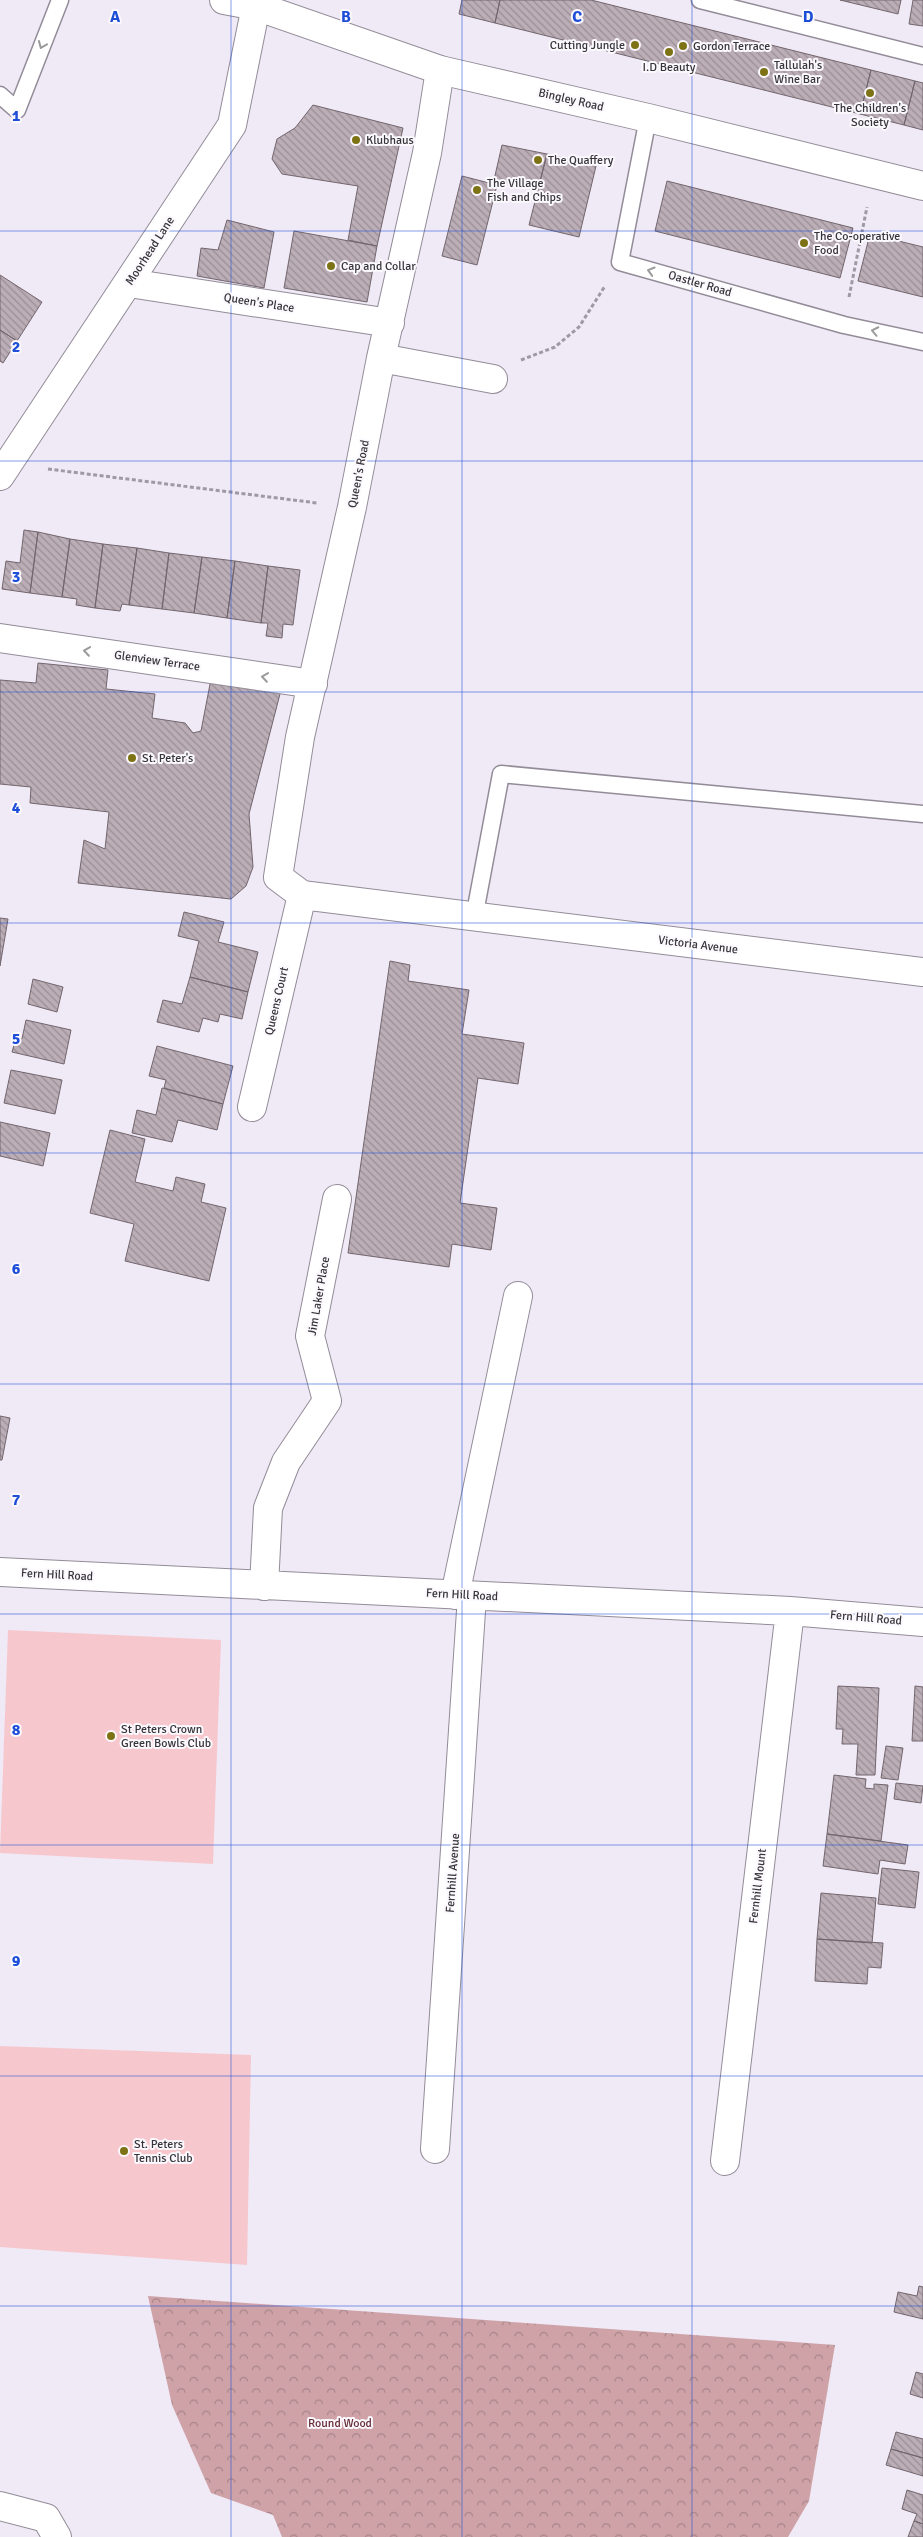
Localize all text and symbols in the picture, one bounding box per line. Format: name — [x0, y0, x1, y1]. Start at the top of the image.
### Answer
text: A — [110, 7, 121, 27]
text: B — [341, 7, 351, 27]
text: C — [572, 7, 582, 27]
text: D — [803, 7, 814, 27]
place label: Cutting Jungle — [550, 38, 625, 53]
marker: Cutting Jungle — [629, 39, 641, 51]
place label: Gordon Terrace — [693, 39, 770, 54]
one-way arrow — [38, 40, 49, 49]
marker: Gordon Terrace — [677, 40, 689, 52]
marker: I.D Beauty — [663, 46, 675, 58]
place label: Tallulah's Wine Bar — [774, 58, 822, 87]
place label: I.D Beauty — [643, 60, 696, 75]
marker: Tallulah's Wine Bar — [758, 66, 770, 78]
street label: Bingley Road — [537, 85, 605, 115]
marker: The Children's Society — [864, 87, 876, 99]
place label: The Children's Society — [834, 101, 906, 130]
text: 1 — [12, 106, 21, 126]
place label: Klubhaus — [366, 133, 414, 148]
marker: Klubhaus — [350, 134, 362, 146]
place label: The Quaffery — [548, 153, 614, 168]
marker: The Quaffery — [532, 154, 544, 166]
place label: The Village Fish and Chips — [487, 176, 561, 205]
marker: The Village Fish and Chips — [471, 184, 483, 196]
street label: Moorhead Lane — [122, 214, 178, 288]
place label: The Co-operative Food — [814, 229, 900, 258]
marker: The Co-operative Food — [798, 237, 810, 249]
place label: Cap and Collar — [341, 259, 416, 274]
marker: Cap and Collar — [325, 260, 337, 272]
one-way arrow — [647, 266, 655, 276]
street label: Oastler Road — [666, 268, 734, 300]
street label: Queen's Place — [223, 290, 295, 316]
one-way arrow — [871, 327, 880, 337]
text: 2 — [12, 337, 20, 357]
street label: Queen's Road — [345, 439, 373, 509]
text: 3 — [12, 567, 20, 587]
one-way arrow — [82, 646, 90, 657]
street label: Glenview Terrace — [113, 648, 201, 674]
one-way arrow — [261, 672, 269, 683]
place label: St. Peter's — [142, 751, 193, 766]
marker: St. Peter's — [126, 752, 138, 764]
text: 4 — [12, 798, 21, 818]
street label: Victoria Avenue — [657, 933, 739, 957]
street label: Queens Court — [262, 965, 292, 1037]
text: 5 — [12, 1029, 20, 1049]
street label: Jim Laker Place — [305, 1255, 333, 1337]
text: 6 — [12, 1259, 21, 1279]
text: 7 — [12, 1490, 21, 1510]
street label: Fern Hill Road — [21, 1566, 93, 1584]
street label: Fern Hill Road — [426, 1586, 498, 1604]
street label: Fern Hill Road — [829, 1607, 903, 1629]
text: 8 — [12, 1720, 21, 1740]
place label: St Peters Crown Green Bowls Club — [121, 1722, 211, 1751]
marker: St Peters Crown Green Bowls Club — [105, 1730, 117, 1742]
street label: Fernhill Avenue — [443, 1833, 463, 1913]
street label: Fernhill Mount — [746, 1848, 770, 1924]
text: 9 — [12, 1951, 21, 1971]
place label: St. Peters Tennis Club — [134, 2137, 193, 2166]
marker: St. Peters Tennis Club — [118, 2145, 130, 2157]
park label: Round Wood — [308, 2416, 372, 2431]

